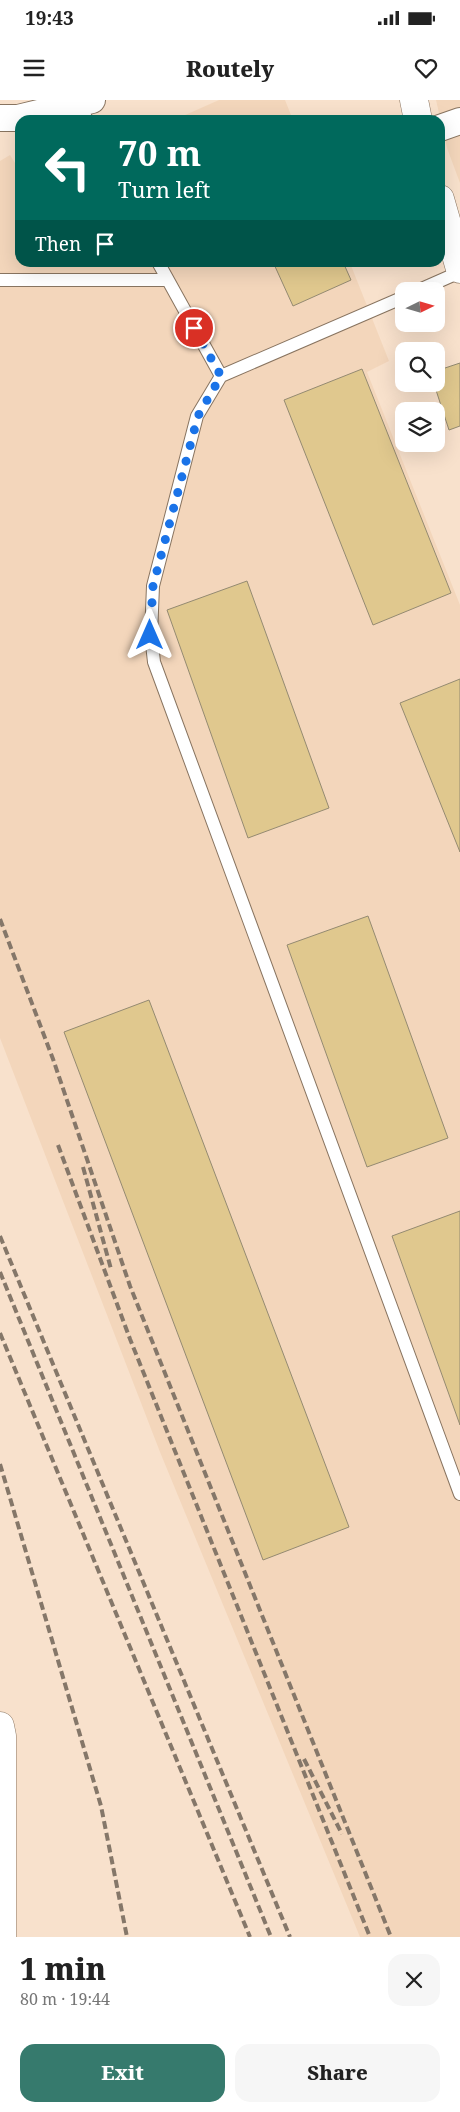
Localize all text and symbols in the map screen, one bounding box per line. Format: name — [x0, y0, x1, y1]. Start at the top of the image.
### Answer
text: 19:43 — [25, 5, 74, 31]
text: Routely — [186, 53, 274, 83]
icon: menu — [20, 54, 48, 82]
icon: heart — [412, 54, 440, 82]
text: 70 m — [118, 129, 201, 176]
icon: left — [35, 135, 100, 200]
text: Turn left — [118, 174, 210, 204]
icon: arrive — [91, 230, 119, 258]
text: Then — [35, 231, 81, 257]
north arrow — [395, 282, 445, 332]
map controls — [395, 282, 445, 452]
pin — [173, 307, 215, 349]
icon: arrive — [180, 314, 208, 342]
button: search — [395, 342, 445, 392]
button: layers — [395, 402, 445, 452]
position arrow — [123, 608, 175, 660]
text: 1 min — [20, 1948, 106, 1989]
button: close — [388, 1954, 440, 2006]
text: 80 m · 19:44 — [20, 1988, 110, 2010]
button: Exit — [20, 2044, 225, 2102]
button: Share — [235, 2044, 440, 2102]

